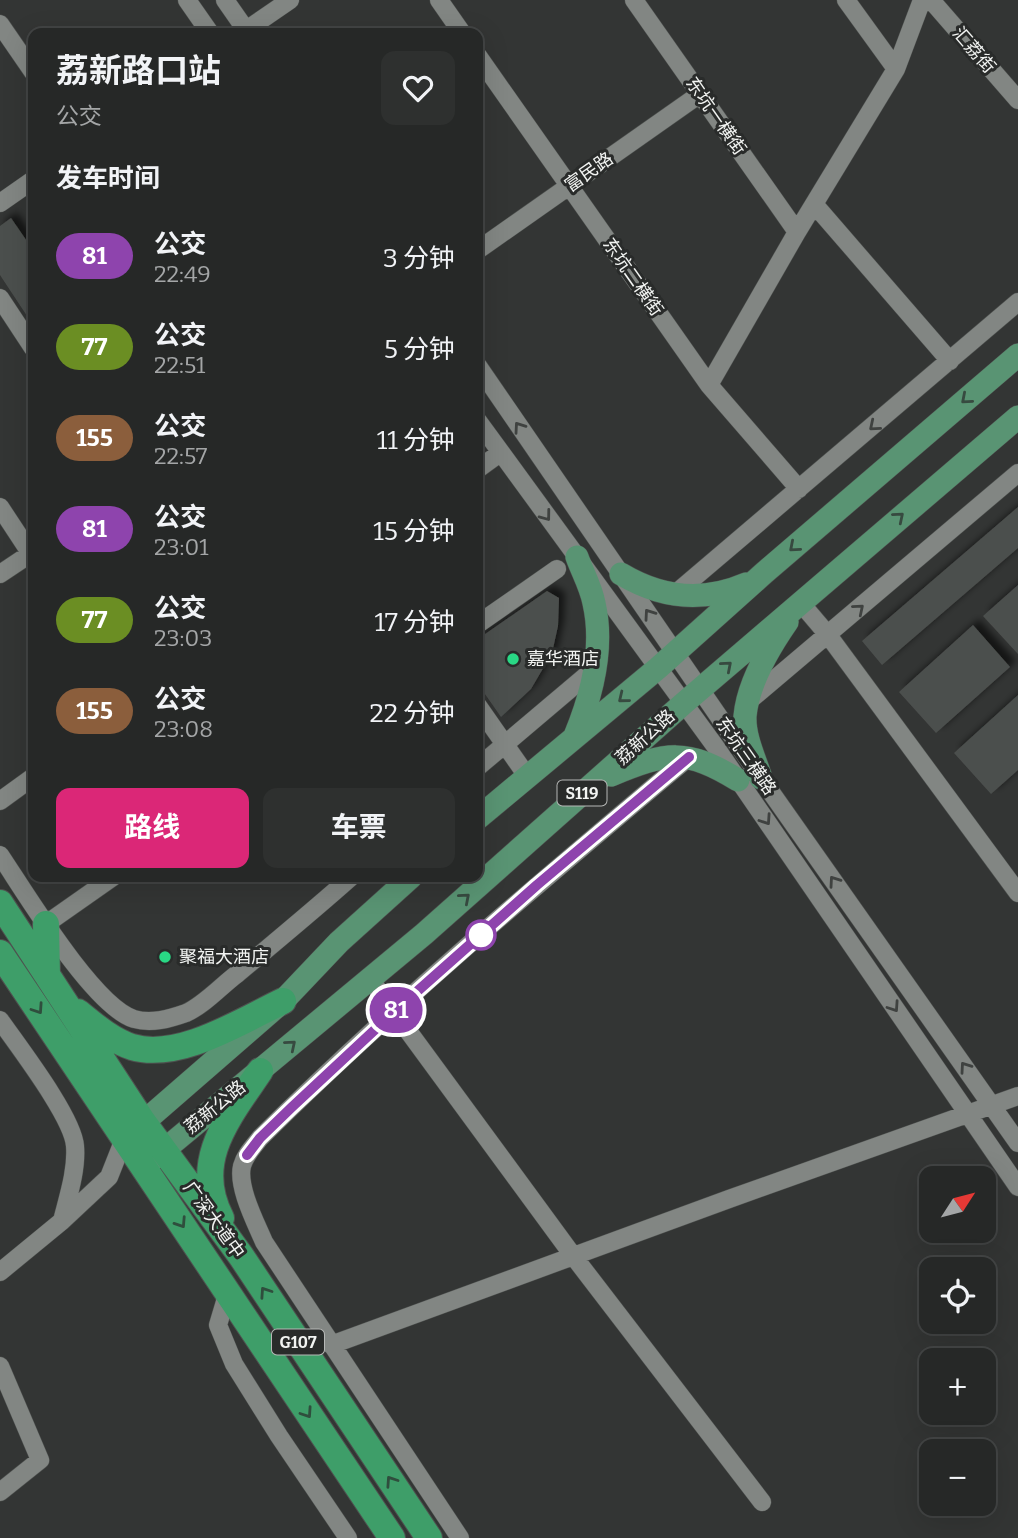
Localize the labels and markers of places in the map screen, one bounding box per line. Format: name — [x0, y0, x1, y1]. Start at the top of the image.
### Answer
place label: 嘉华酒店 — [527, 648, 599, 670]
marker: 嘉华酒店 — [505, 651, 521, 667]
unlabelled marker — [466, 920, 496, 950]
place label: 聚福大酒店 — [179, 946, 269, 968]
marker: 聚福大酒店 — [157, 949, 173, 965]

